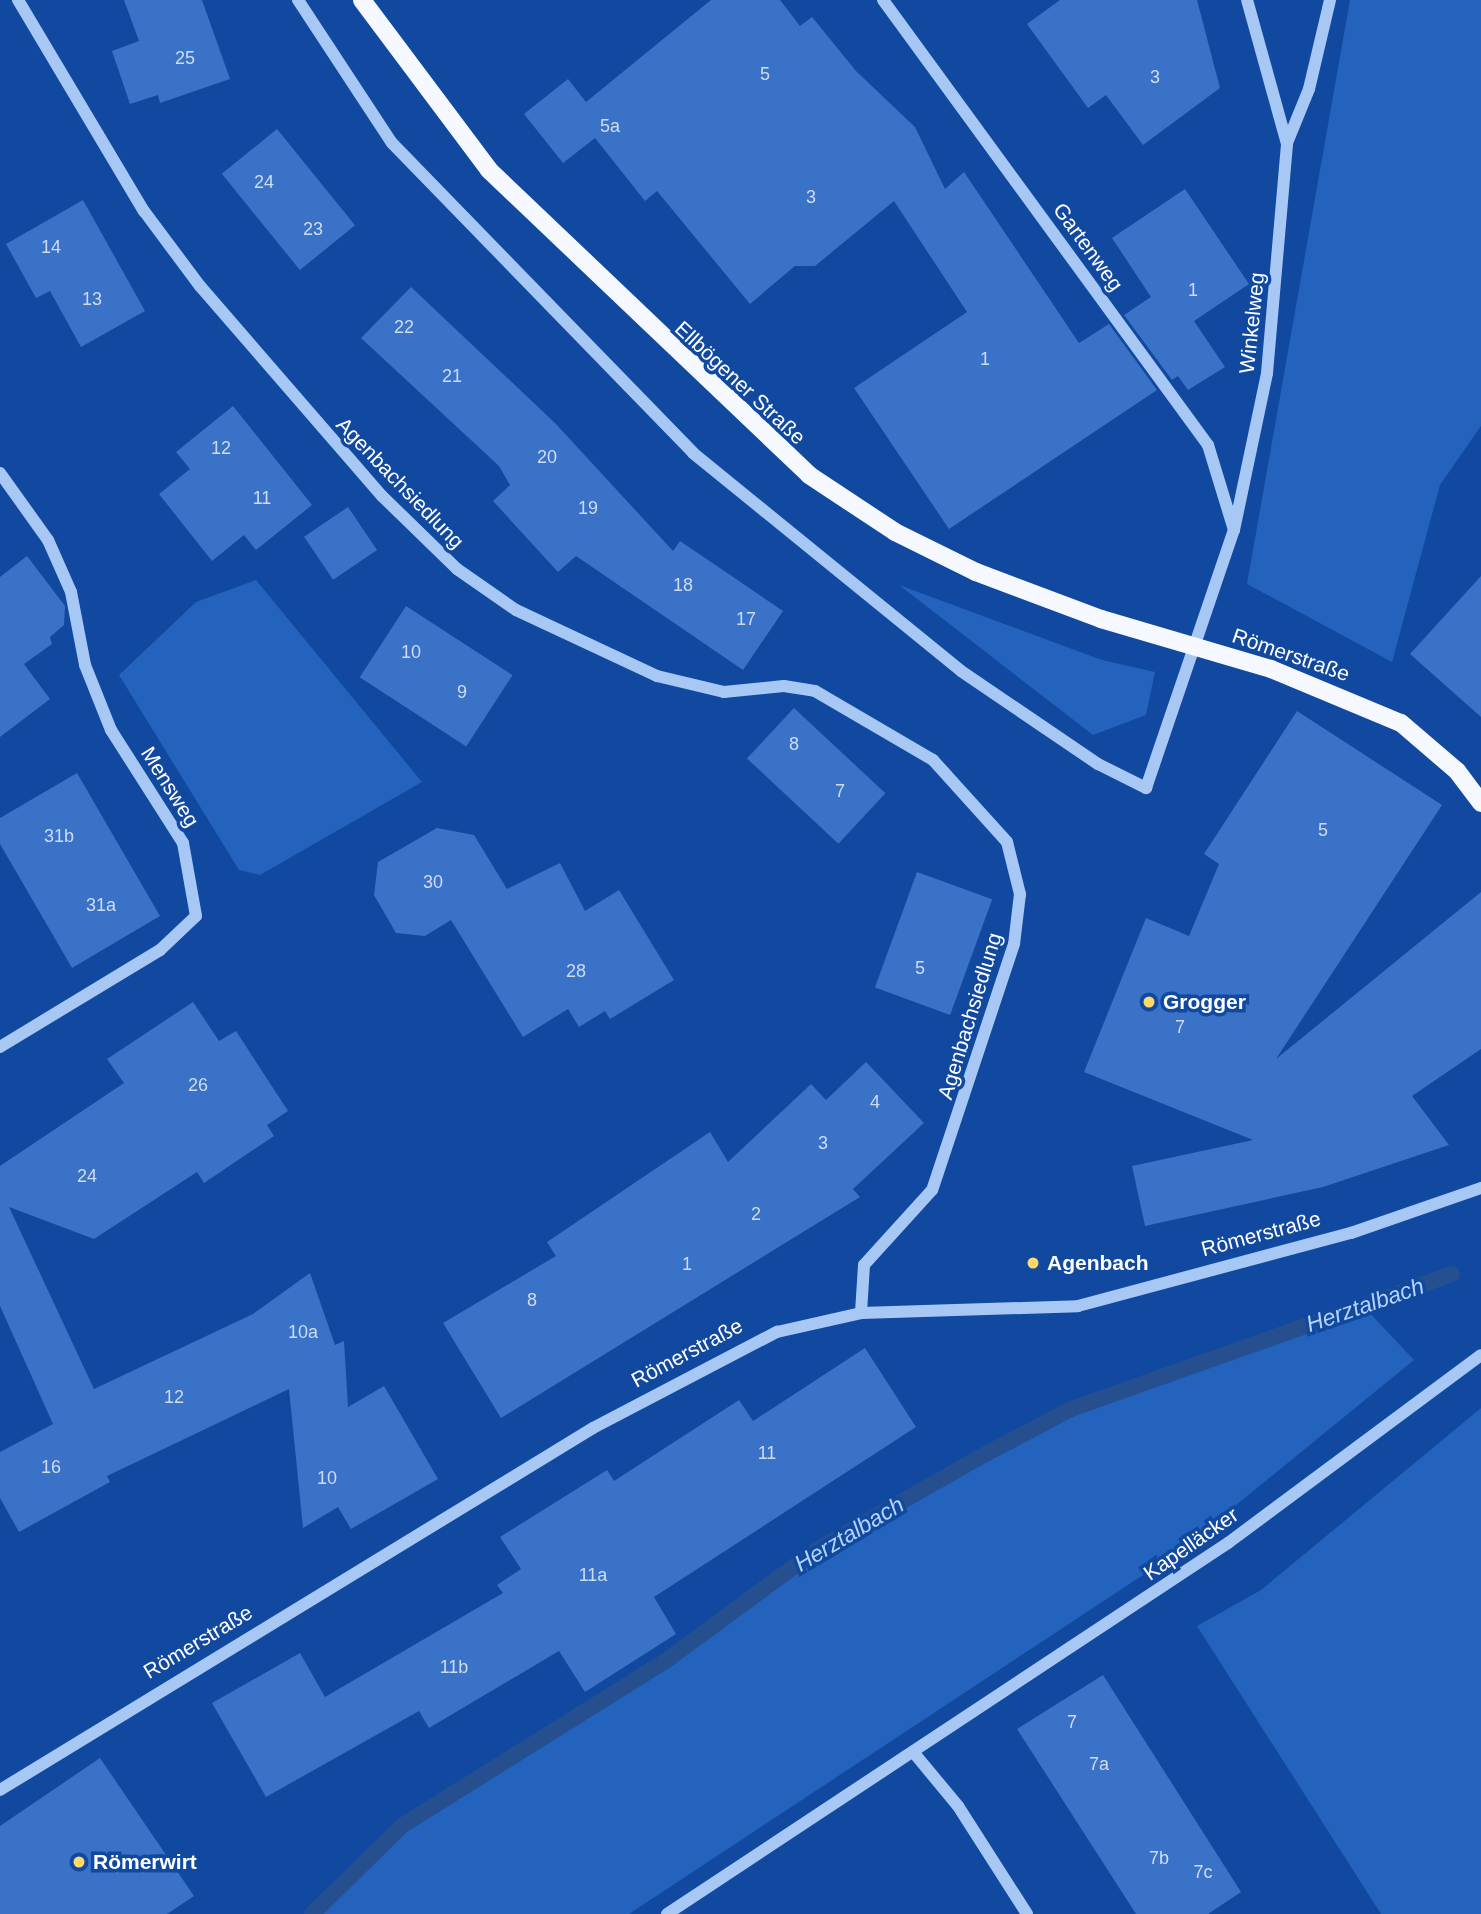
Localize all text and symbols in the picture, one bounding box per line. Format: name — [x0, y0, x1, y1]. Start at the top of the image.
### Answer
house number: 25 — [175, 47, 195, 69]
house number: 5 — [760, 63, 770, 85]
house number: 3 — [1150, 66, 1160, 88]
house number: 5a — [600, 115, 620, 137]
house number: 24 — [254, 171, 274, 193]
house number: 3 — [806, 186, 816, 208]
street label: Gartenweg — [1048, 198, 1128, 296]
house number: 23 — [303, 218, 323, 240]
house number: 14 — [41, 236, 61, 258]
street label: Winkelweg — [1234, 271, 1270, 375]
house number: 1 — [1188, 279, 1198, 301]
house number: 13 — [82, 288, 102, 310]
house number: 22 — [394, 316, 414, 338]
street label: Ellbögener Straße — [670, 316, 810, 450]
house number: 1 — [980, 348, 990, 370]
house number: 21 — [442, 365, 462, 387]
street label: Agenbachsiedlung — [331, 412, 469, 554]
house number: 12 — [211, 437, 231, 459]
house number: 20 — [537, 446, 557, 468]
house number: 11 — [253, 487, 271, 509]
house number: 19 — [578, 497, 598, 519]
house number: 18 — [673, 574, 693, 596]
house number: 17 — [736, 608, 756, 630]
street label: Römerstraße — [1229, 623, 1353, 687]
house number: 10 — [401, 641, 421, 663]
house number: 9 — [457, 681, 467, 703]
house number: 8 — [789, 733, 799, 755]
street label: Mensweg — [136, 742, 204, 832]
house number: 7 — [835, 780, 845, 802]
house number: 5 — [1318, 819, 1328, 841]
house number: 31b — [44, 825, 74, 847]
house number: 30 — [423, 871, 443, 893]
house number: 31a — [86, 894, 116, 916]
street label: Agenbachsiedlung — [933, 930, 1007, 1102]
house number: 5 — [915, 957, 925, 979]
house number: 28 — [566, 960, 586, 982]
place label: Grogger — [1163, 989, 1246, 1015]
marker: Grogger — [1141, 994, 1157, 1010]
house number: 7 — [1175, 1016, 1185, 1038]
house number: 26 — [188, 1074, 208, 1096]
house number: 4 — [870, 1091, 880, 1113]
house number: 3 — [818, 1132, 828, 1154]
house number: 24 — [77, 1165, 97, 1187]
house number: 2 — [751, 1203, 761, 1225]
street label: Römerstraße — [1199, 1206, 1323, 1262]
place label: Agenbach — [1047, 1250, 1149, 1276]
house number: 1 — [682, 1253, 692, 1275]
marker: Agenbach — [1025, 1255, 1041, 1271]
water label: Herztalbach — [1302, 1272, 1428, 1338]
house number: 8 — [527, 1289, 537, 1311]
street label: Römerstraße — [627, 1313, 747, 1393]
house number: 10a — [288, 1321, 318, 1343]
house number: 12 — [164, 1386, 184, 1408]
house number: 11 — [758, 1442, 776, 1464]
house number: 16 — [41, 1456, 61, 1478]
house number: 10 — [317, 1467, 337, 1489]
water label: Herztalbach — [789, 1491, 909, 1577]
street label: Kapelläcker — [1139, 1502, 1243, 1586]
house number: 11a — [579, 1564, 607, 1586]
street label: Römerstraße — [139, 1600, 257, 1684]
house number: 11b — [440, 1656, 468, 1678]
house number: 7 — [1067, 1711, 1077, 1733]
house number: 7a — [1089, 1753, 1109, 1775]
house number: 7b — [1149, 1847, 1169, 1869]
place label: Römerwirt — [93, 1849, 197, 1875]
marker: Römerwirt — [71, 1854, 87, 1870]
house number: 7c — [1193, 1861, 1213, 1883]

